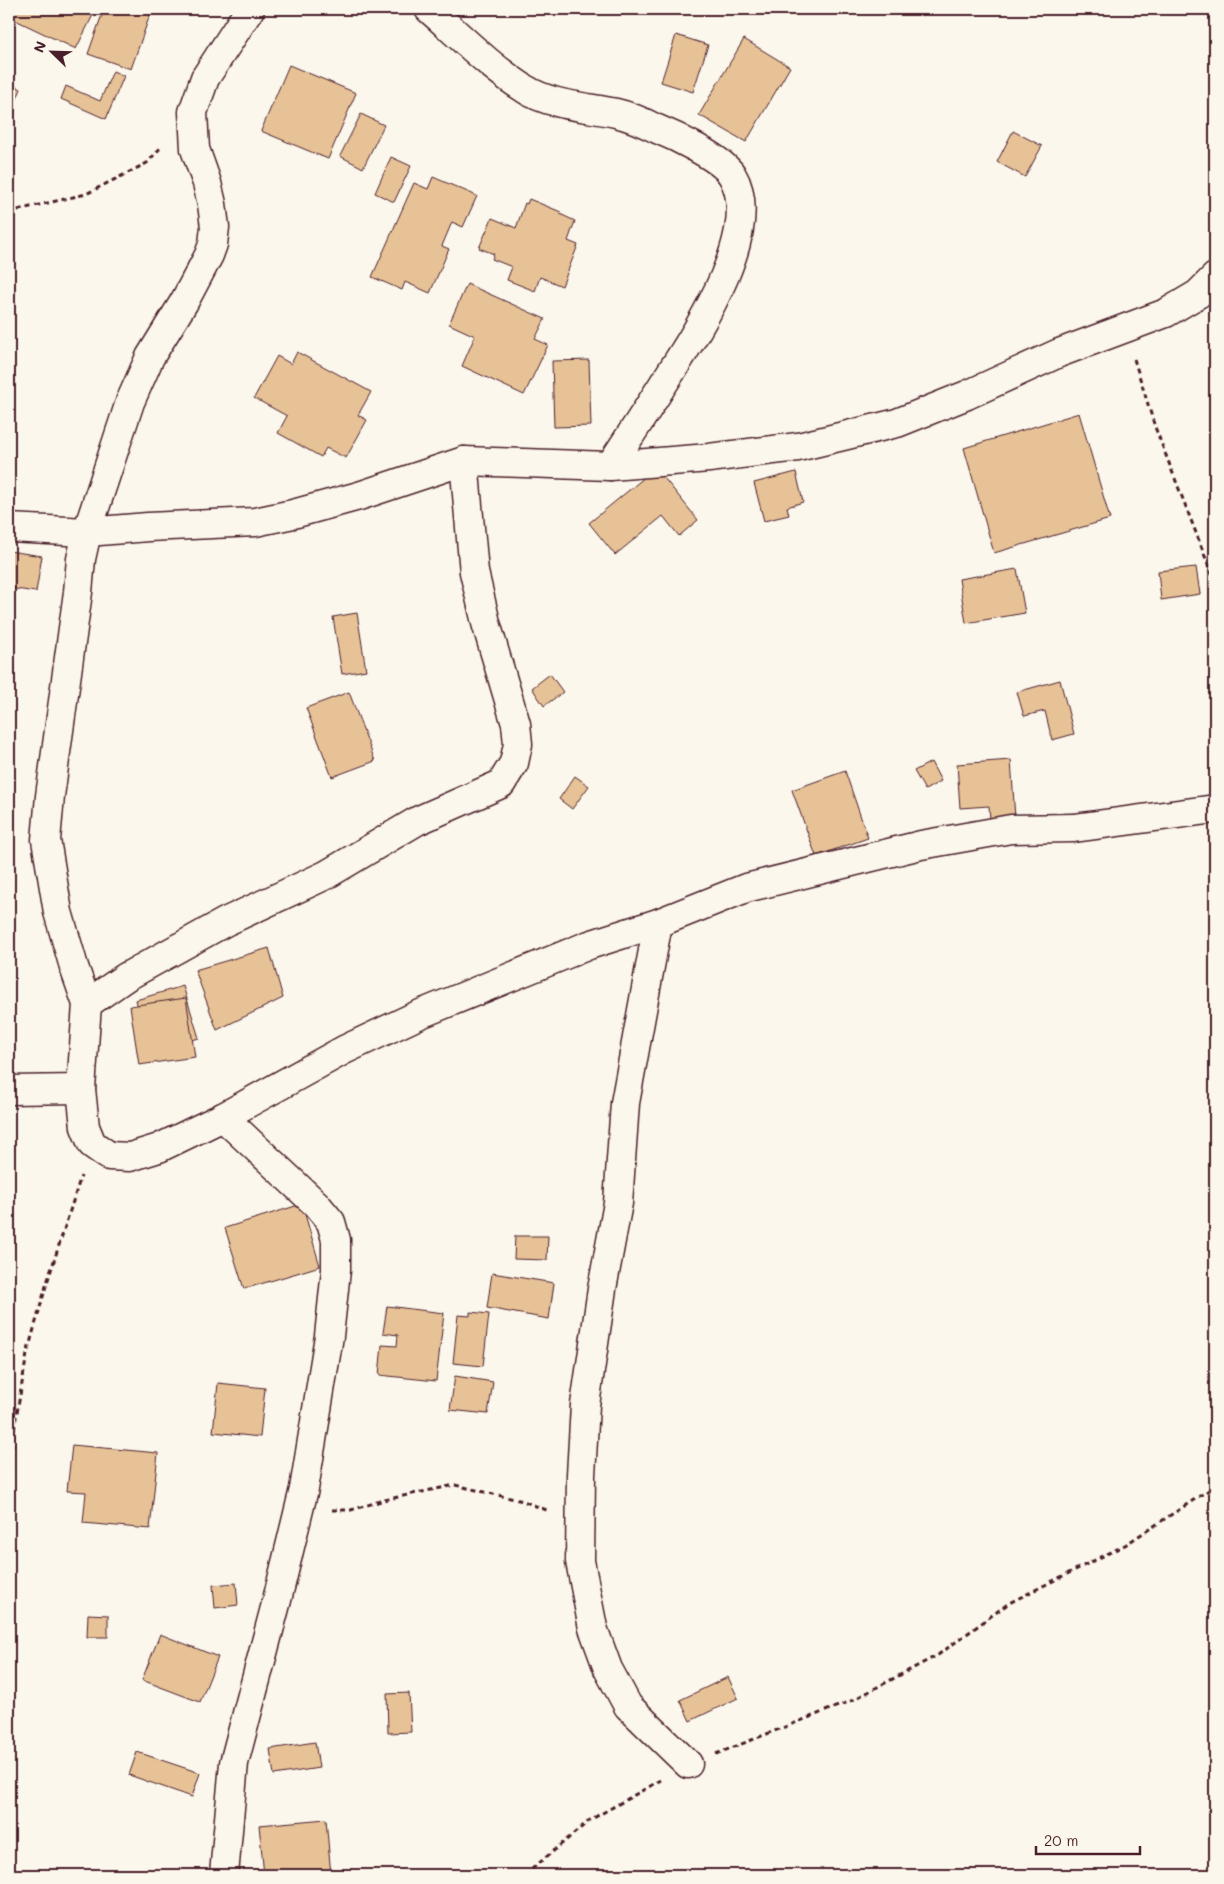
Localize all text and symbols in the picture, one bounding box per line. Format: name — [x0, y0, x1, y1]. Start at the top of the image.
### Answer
north arrow — [28, 28, 78, 78]
text: N — [29, 38, 50, 55]
scale bar — [1036, 1824, 1140, 1856]
text: 20 m — [1044, 1830, 1078, 1850]

